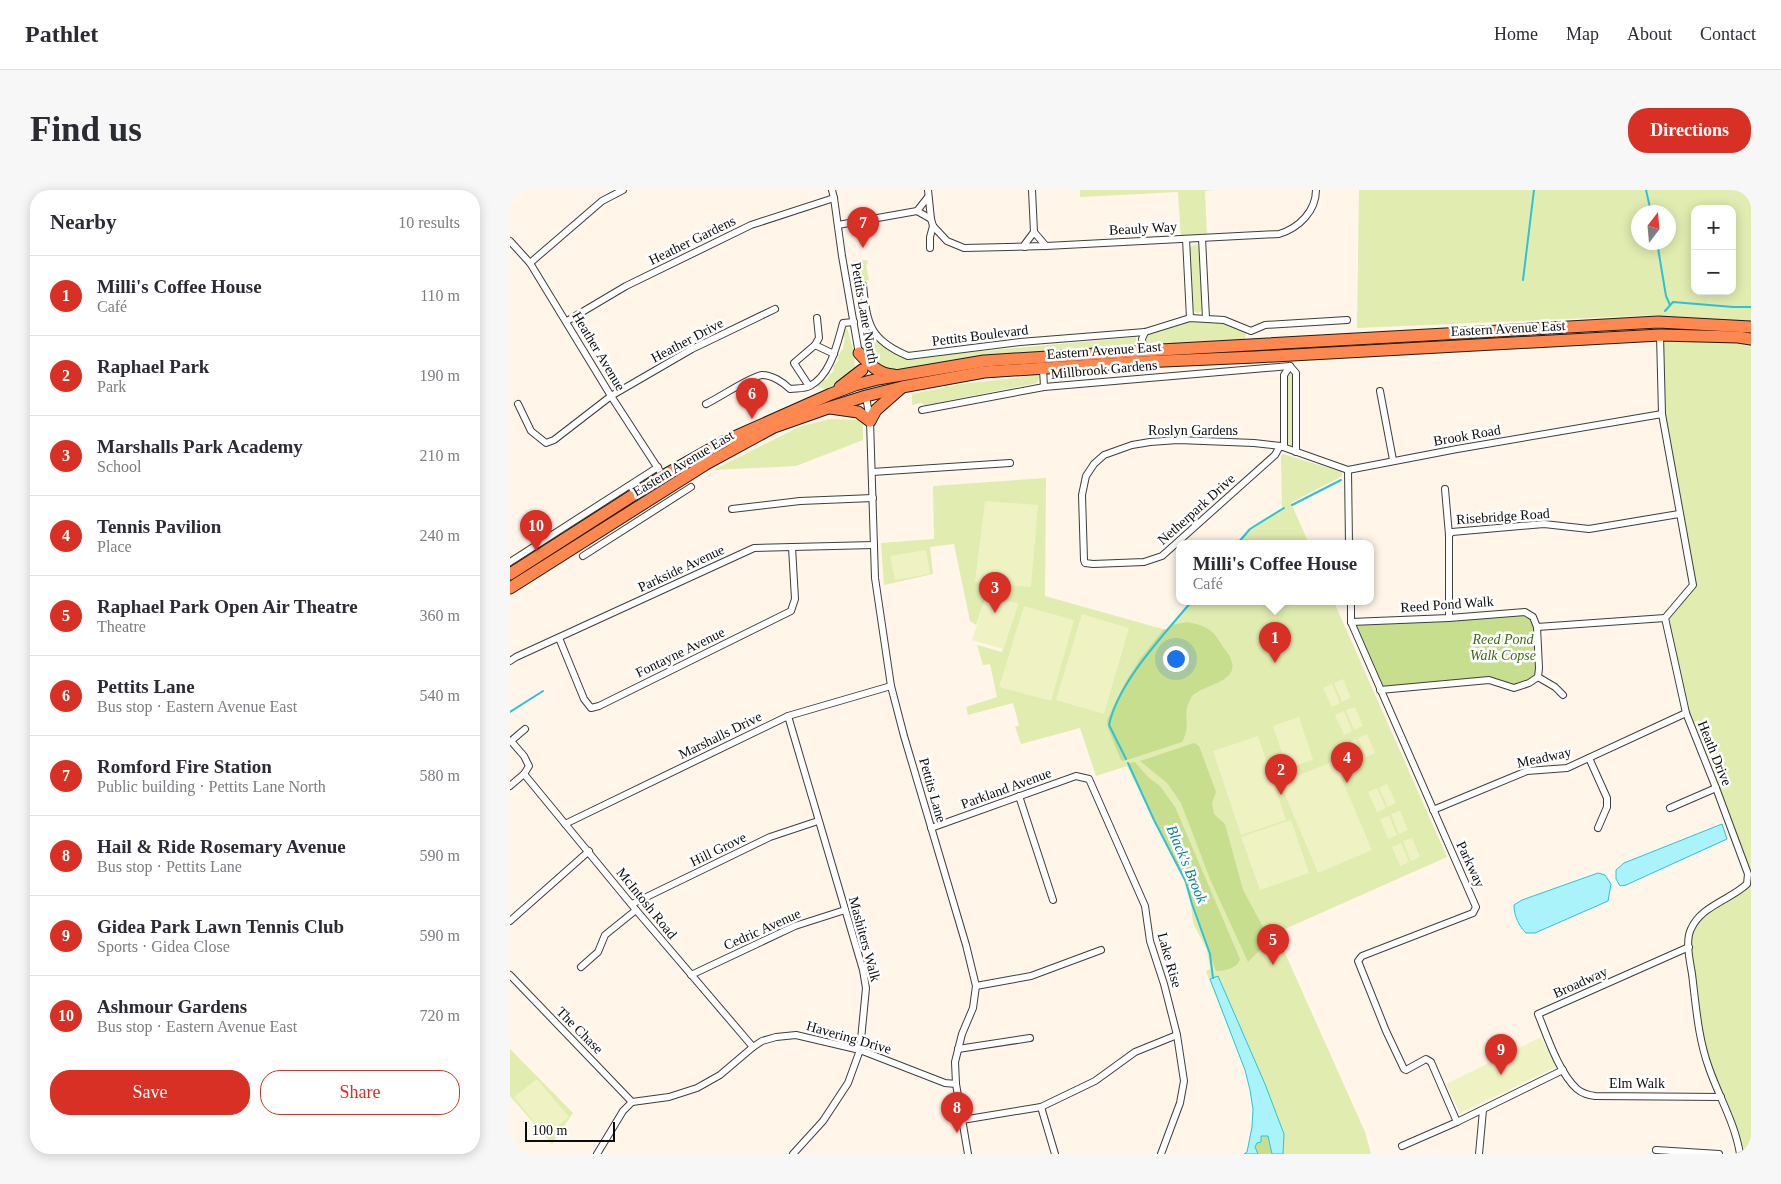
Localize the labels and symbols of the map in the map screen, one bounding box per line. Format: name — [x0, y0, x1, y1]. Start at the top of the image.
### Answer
north arrow — [1631, 205, 1676, 250]
pin: 7 — [847, 207, 879, 248]
street label: Heather Gardens — [646, 213, 738, 268]
street label: Beauly Way — [1109, 219, 1177, 238]
street label: Pettits Lane North — [848, 261, 881, 365]
street label: Heather Avenue — [569, 309, 628, 393]
street label: Heather Drive — [649, 315, 726, 366]
street label: Eastern Avenue East — [1450, 318, 1566, 339]
street label: Pettits Boulevard — [931, 322, 1029, 349]
street label: Eastern Avenue East — [1046, 339, 1162, 362]
street label: Millbrook Gardens — [1050, 357, 1158, 382]
pin: 6 — [736, 378, 768, 419]
street label: Brook Road — [1432, 422, 1502, 449]
street label: Roslyn Gardens — [1148, 423, 1238, 438]
street label: Eastern Avenue East — [630, 427, 736, 499]
street label: Netherpark Drive — [1155, 471, 1238, 548]
street label: Risebridge Road — [1456, 506, 1550, 527]
pin: 10 — [520, 510, 552, 551]
street label: Parkside Avenue — [636, 542, 727, 595]
pin: 3 — [979, 572, 1011, 613]
street label: Reed Pond Walk — [1400, 594, 1494, 615]
pin: 1 — [1259, 622, 1291, 663]
street label: Fontayne Avenue — [633, 624, 727, 681]
park label: Reed Pond Walk Copse — [1470, 632, 1536, 663]
your location — [1163, 646, 1189, 672]
street label: Marshalls Drive — [676, 709, 764, 762]
street label: Heath Drive — [1695, 718, 1734, 788]
pin: 4 — [1331, 742, 1363, 783]
street label: Meadway — [1516, 744, 1573, 771]
pin: 2 — [1265, 754, 1297, 795]
street label: Pettits Lane — [916, 756, 949, 824]
street label: Parkland Avenue — [959, 765, 1053, 812]
water label: Black's Brook — [1163, 823, 1211, 906]
street label: Hill Grove — [688, 829, 749, 869]
street label: Parkway — [1453, 839, 1488, 890]
street label: McIntosh Road — [613, 865, 680, 942]
street label: Mashiters Walk — [846, 895, 883, 983]
street label: Cedric Avenue — [721, 906, 803, 953]
pin: 5 — [1257, 924, 1289, 965]
street label: Lake Rise — [1155, 931, 1184, 989]
street label: Broadway — [1551, 964, 1610, 1001]
street label: The Chase — [553, 1004, 606, 1057]
street label: Havering Drive — [805, 1018, 893, 1057]
pin: 9 — [1485, 1034, 1517, 1075]
street label: Elm Walk — [1609, 1076, 1665, 1091]
pin: 8 — [941, 1092, 973, 1133]
scale bar — [525, 1119, 615, 1142]

